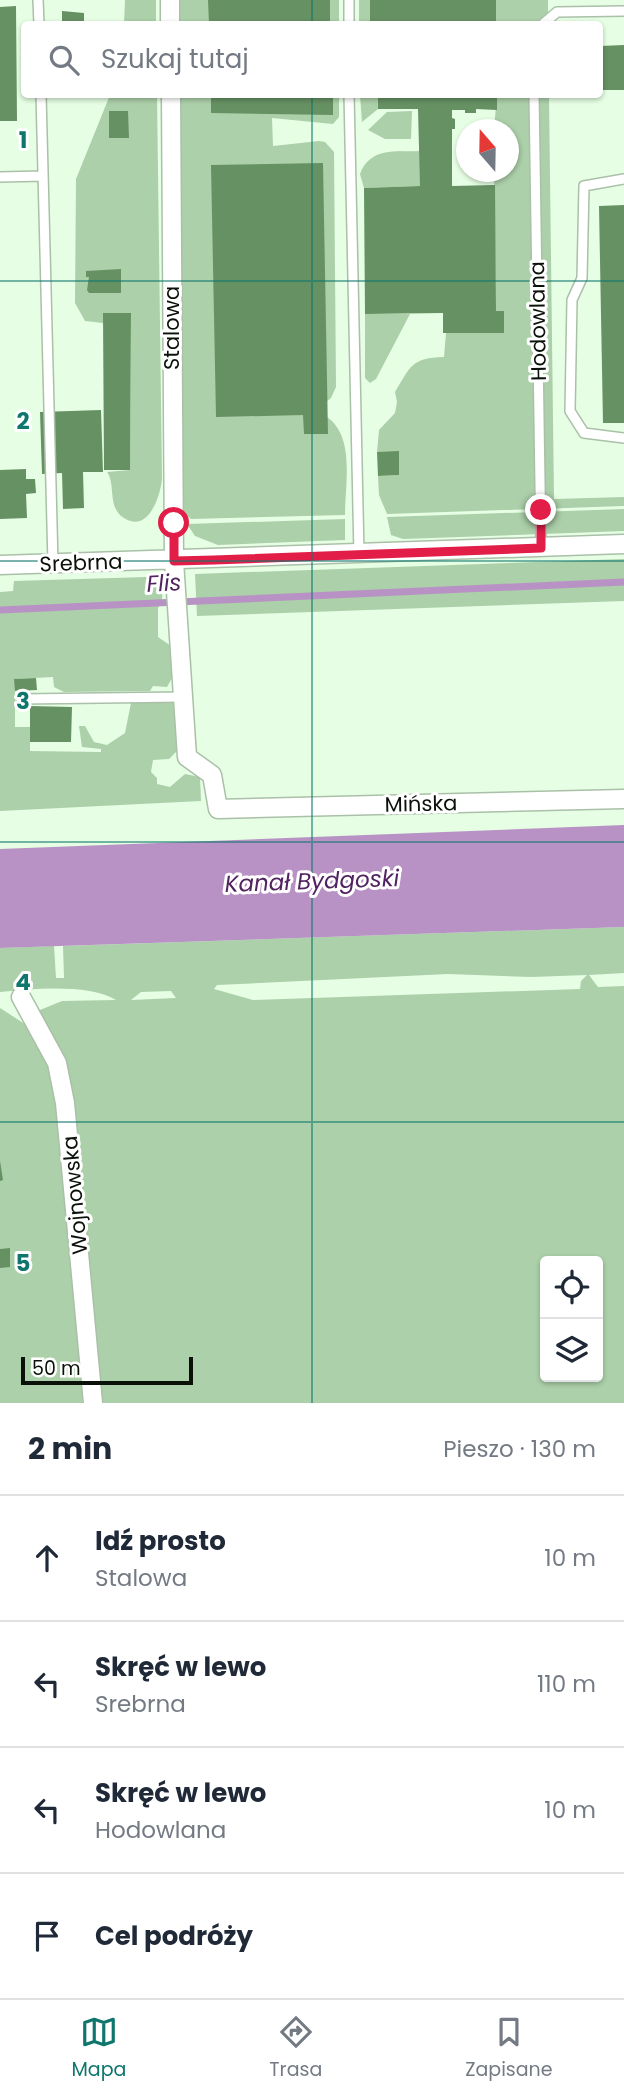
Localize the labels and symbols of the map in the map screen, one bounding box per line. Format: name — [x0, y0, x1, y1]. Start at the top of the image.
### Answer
north arrow — [456, 119, 519, 182]
text: 1 — [19, 124, 27, 156]
street label: Hodowlana — [522, 261, 553, 381]
street label: Stalowa — [157, 286, 186, 370]
text: 2 — [16, 405, 30, 437]
route end — [525, 494, 556, 525]
route start — [158, 507, 189, 538]
street label: Srebrna — [39, 547, 123, 578]
water label: Flis — [146, 566, 182, 600]
text: 3 — [16, 685, 30, 717]
street label: Mińska — [384, 788, 458, 819]
water label: Kanał Bydgoski — [224, 862, 400, 900]
text: 4 — [15, 966, 31, 998]
street label: Wojnowska — [55, 1134, 94, 1256]
text: 5 — [16, 1247, 30, 1279]
scale bar — [21, 1354, 192, 1386]

